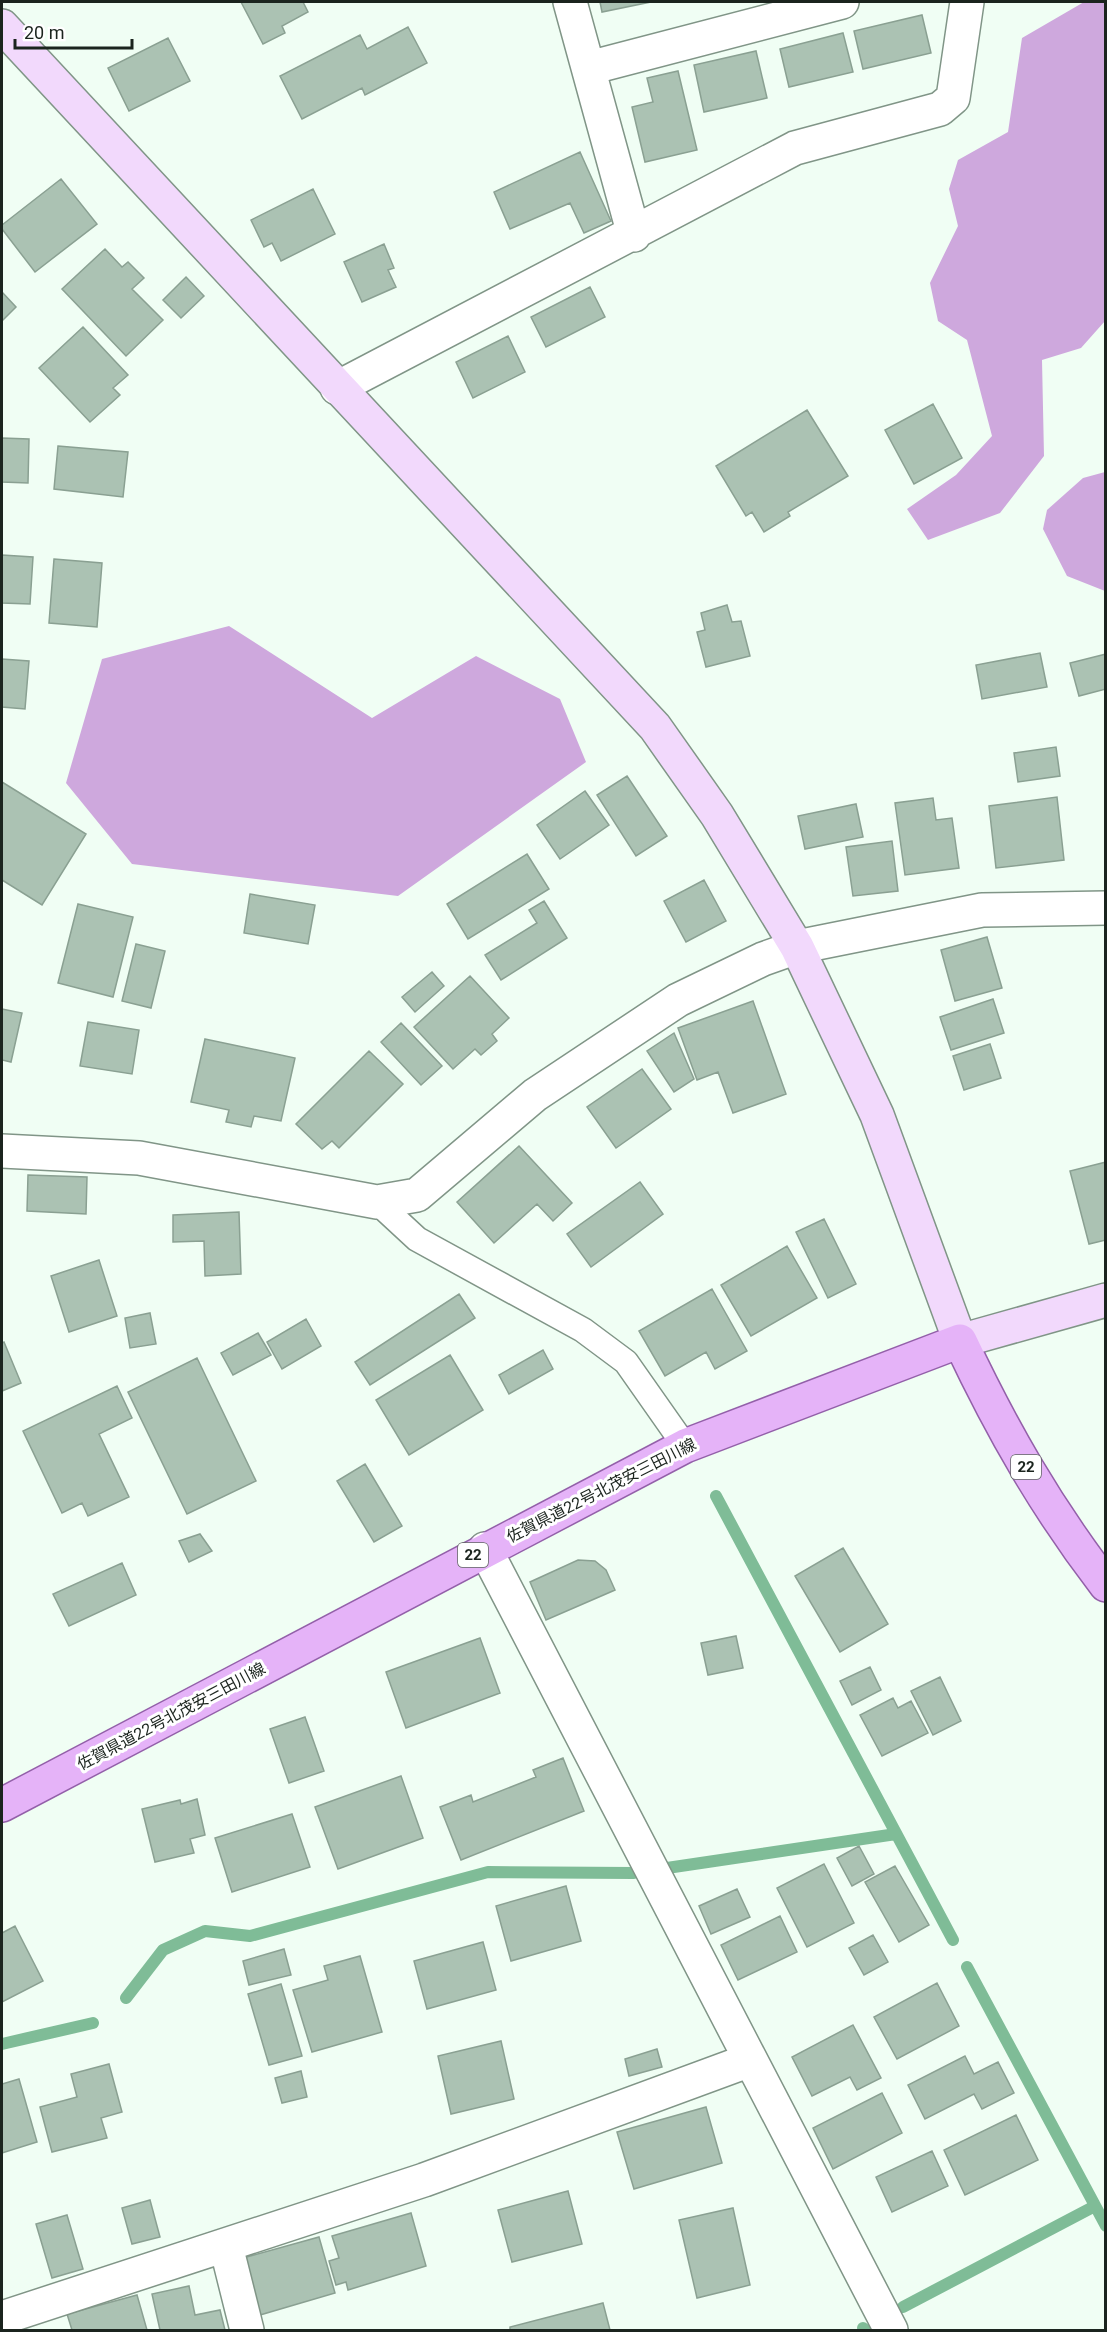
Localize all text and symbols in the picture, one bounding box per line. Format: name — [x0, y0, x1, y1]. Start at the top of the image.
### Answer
scale bar — [15, 12, 132, 50]
text: 20 m — [24, 22, 64, 43]
street label: 佐賀県道22号北茂安三田川線 — [503, 1434, 699, 1547]
road number: 22 — [1011, 1455, 1041, 1479]
road number: 22 — [458, 1543, 488, 1567]
street label: 佐賀県道22号北茂安三田川線 — [74, 1659, 268, 1774]

